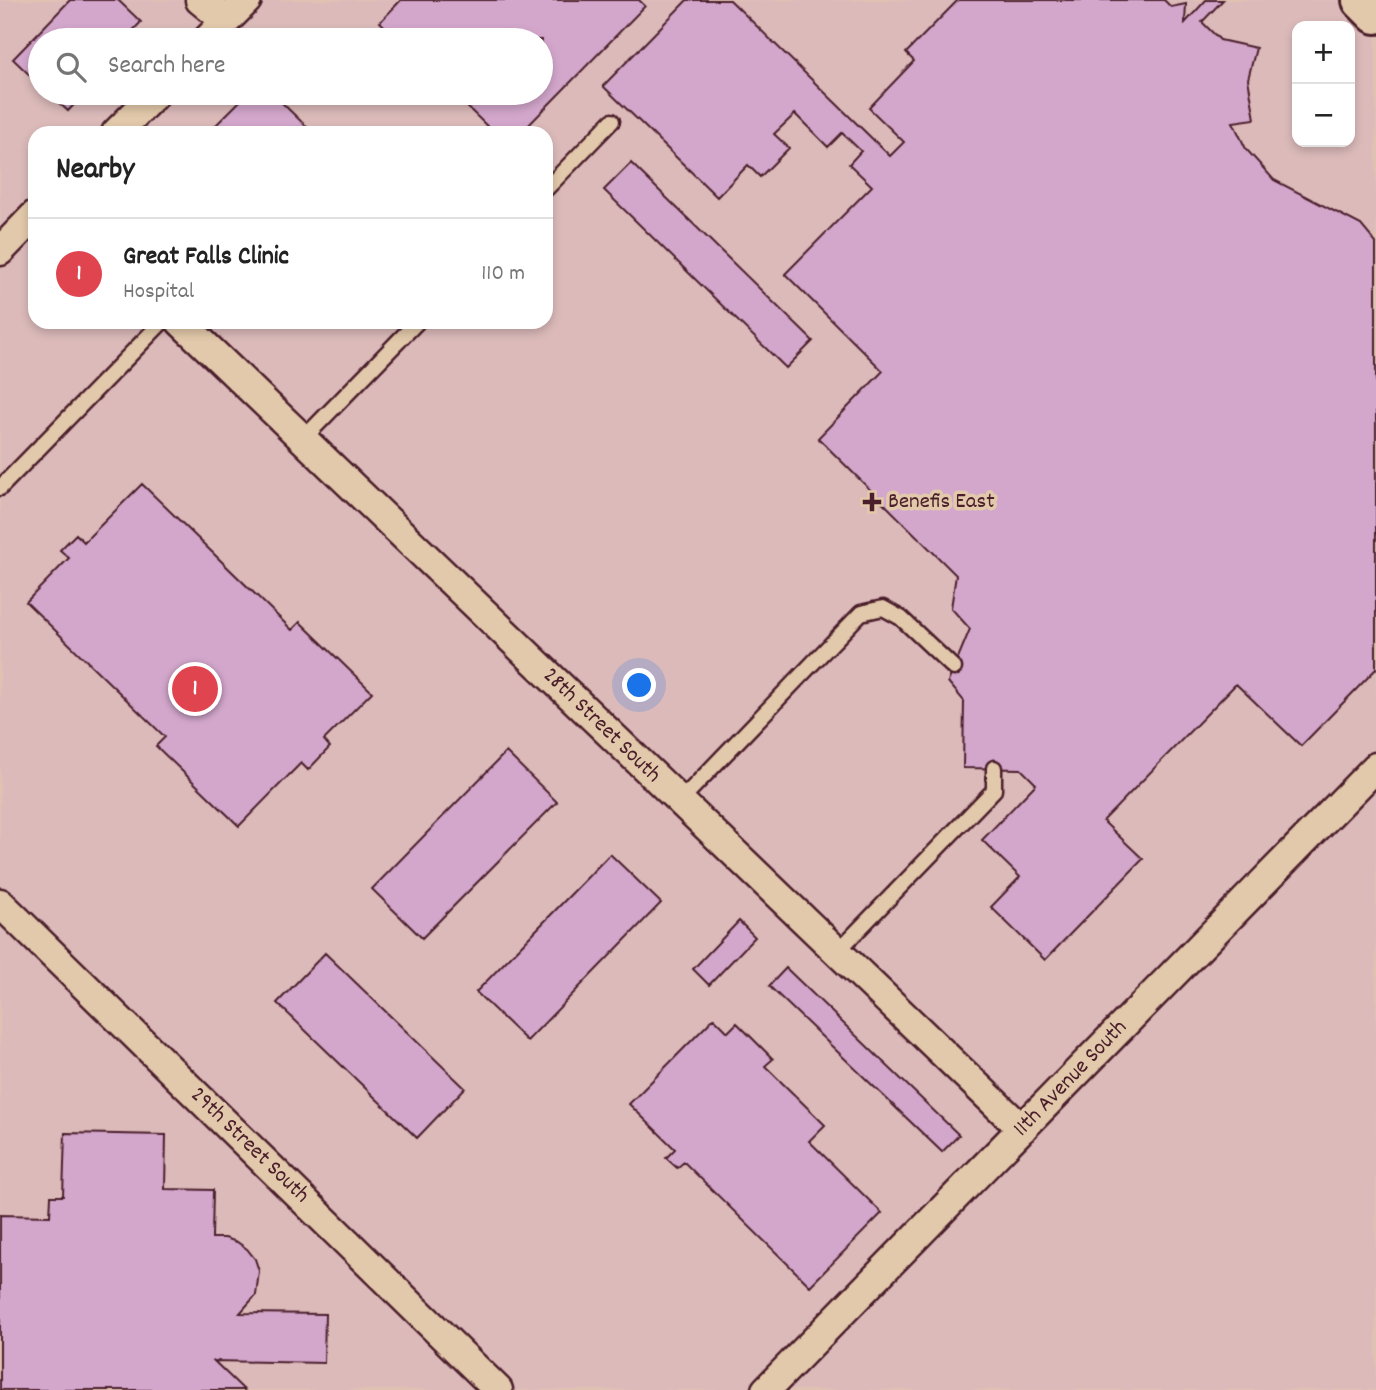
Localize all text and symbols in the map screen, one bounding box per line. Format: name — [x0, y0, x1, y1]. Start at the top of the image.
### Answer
map controls — [1292, 21, 1355, 147]
button: + — [1292, 21, 1355, 84]
search box — [28, 28, 553, 105]
icon: search — [52, 48, 90, 86]
text: Search here — [108, 48, 226, 85]
button: − — [1292, 84, 1355, 147]
text: Nearby — [56, 150, 134, 193]
text: Great Falls Clinic — [123, 239, 289, 276]
text: 1 — [76, 258, 82, 291]
text: 110 m — [481, 258, 525, 291]
text: Hospital — [123, 276, 194, 309]
place label: Benefis East — [888, 486, 995, 519]
marker: Benefis East — [862, 492, 882, 512]
street label: 28th Street South — [534, 661, 668, 791]
pin: 1 — [172, 663, 218, 715]
your location — [622, 668, 656, 702]
street label: 11th Avenue South — [1006, 1013, 1136, 1145]
street label: 29th Street South — [182, 1080, 316, 1212]

